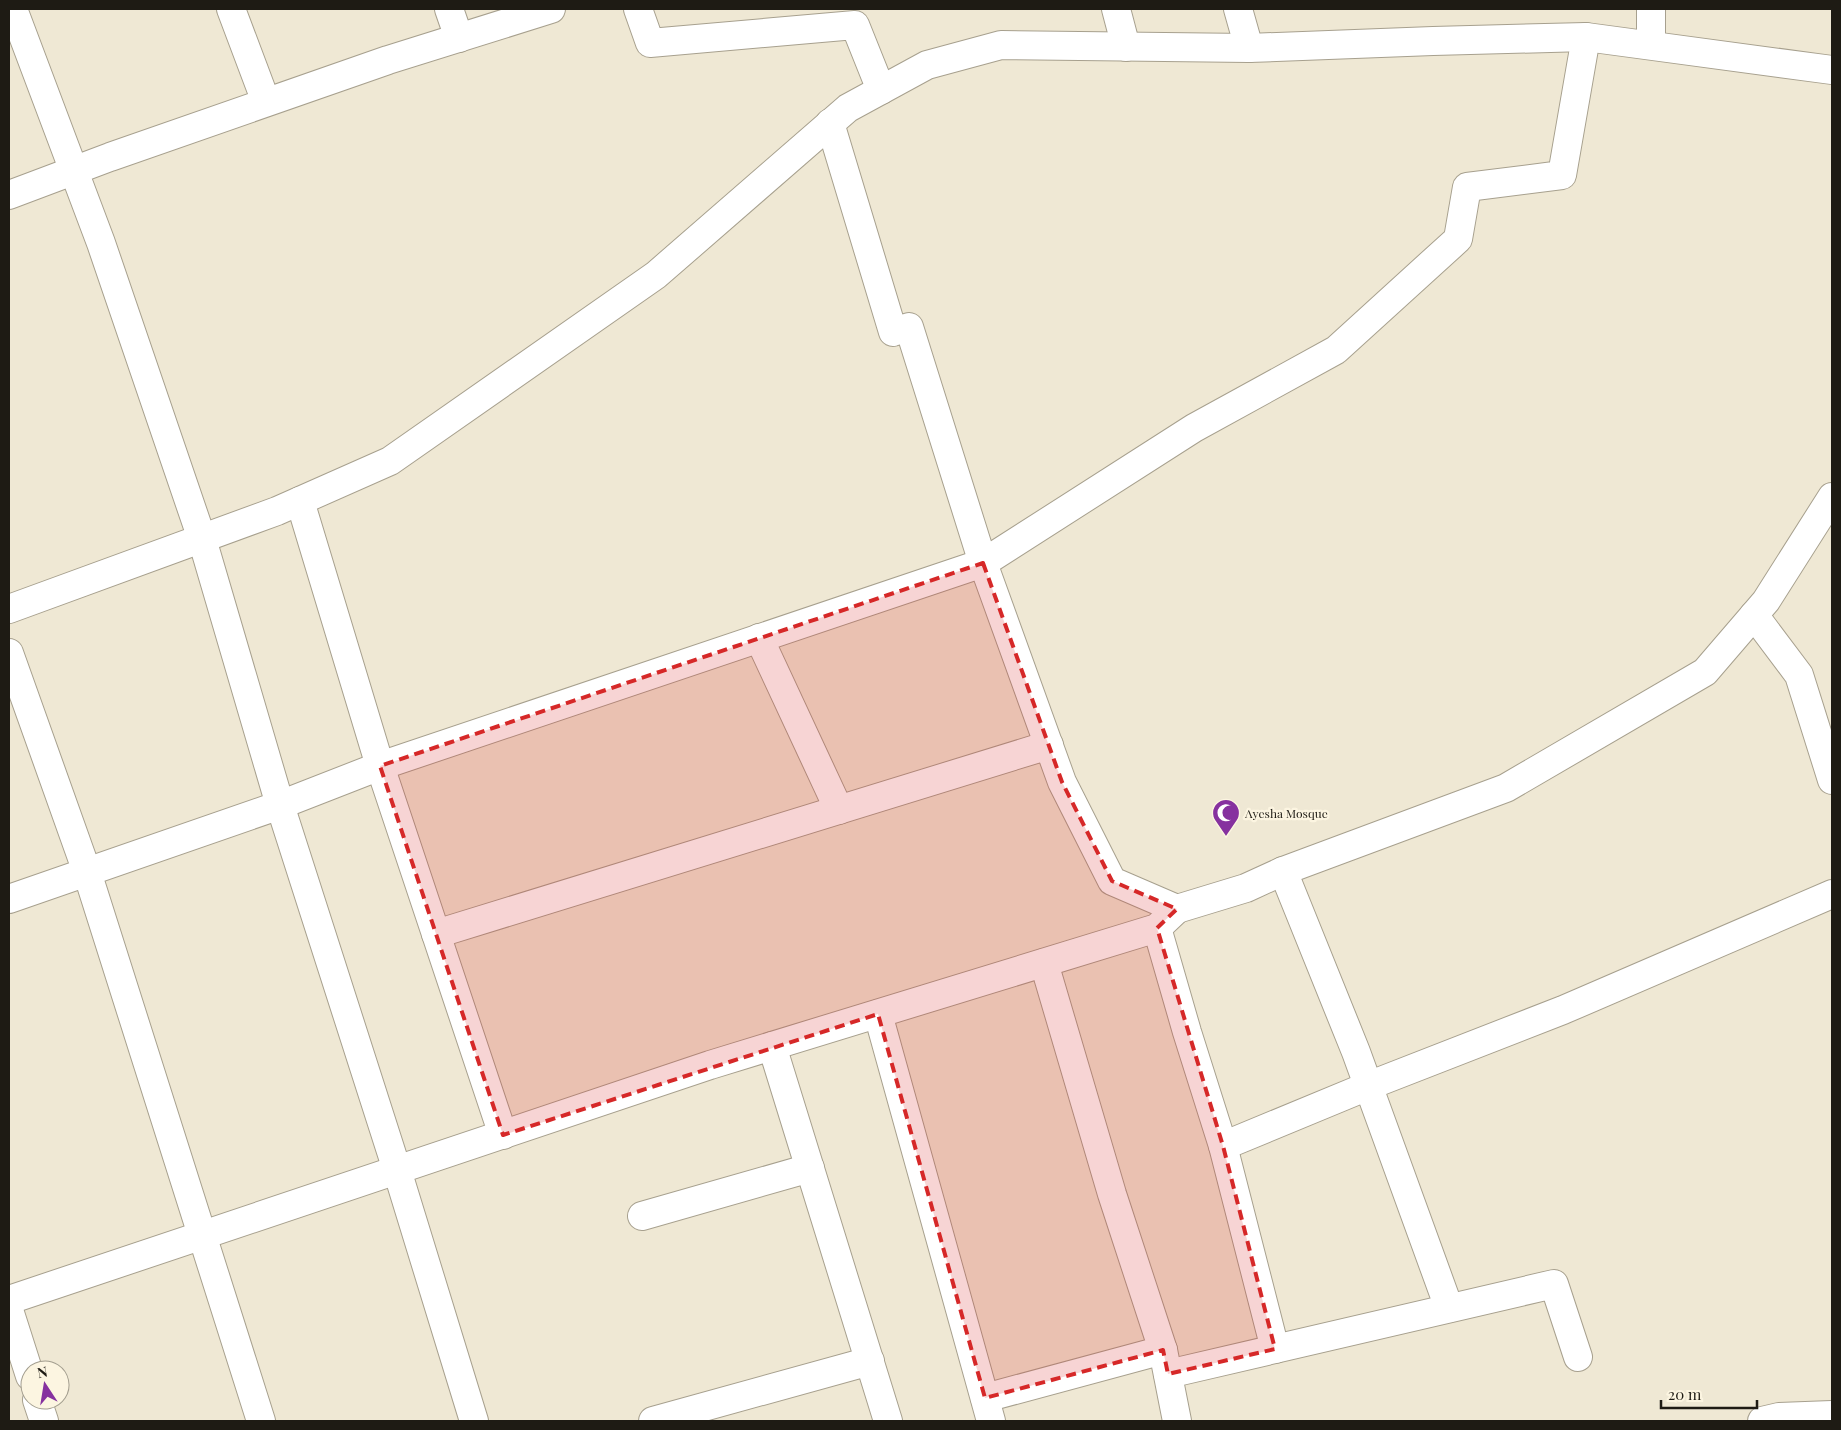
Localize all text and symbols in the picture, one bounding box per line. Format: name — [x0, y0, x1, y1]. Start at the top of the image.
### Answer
mosque icon: Ayesha Mosque — [1211, 798, 1241, 837]
place label: Ayesha Mosque — [1244, 805, 1328, 821]
north arrow — [20, 1360, 70, 1410]
text: N — [35, 1361, 49, 1382]
scale bar — [1661, 1378, 1757, 1410]
text: 20 m — [1668, 1384, 1702, 1404]

